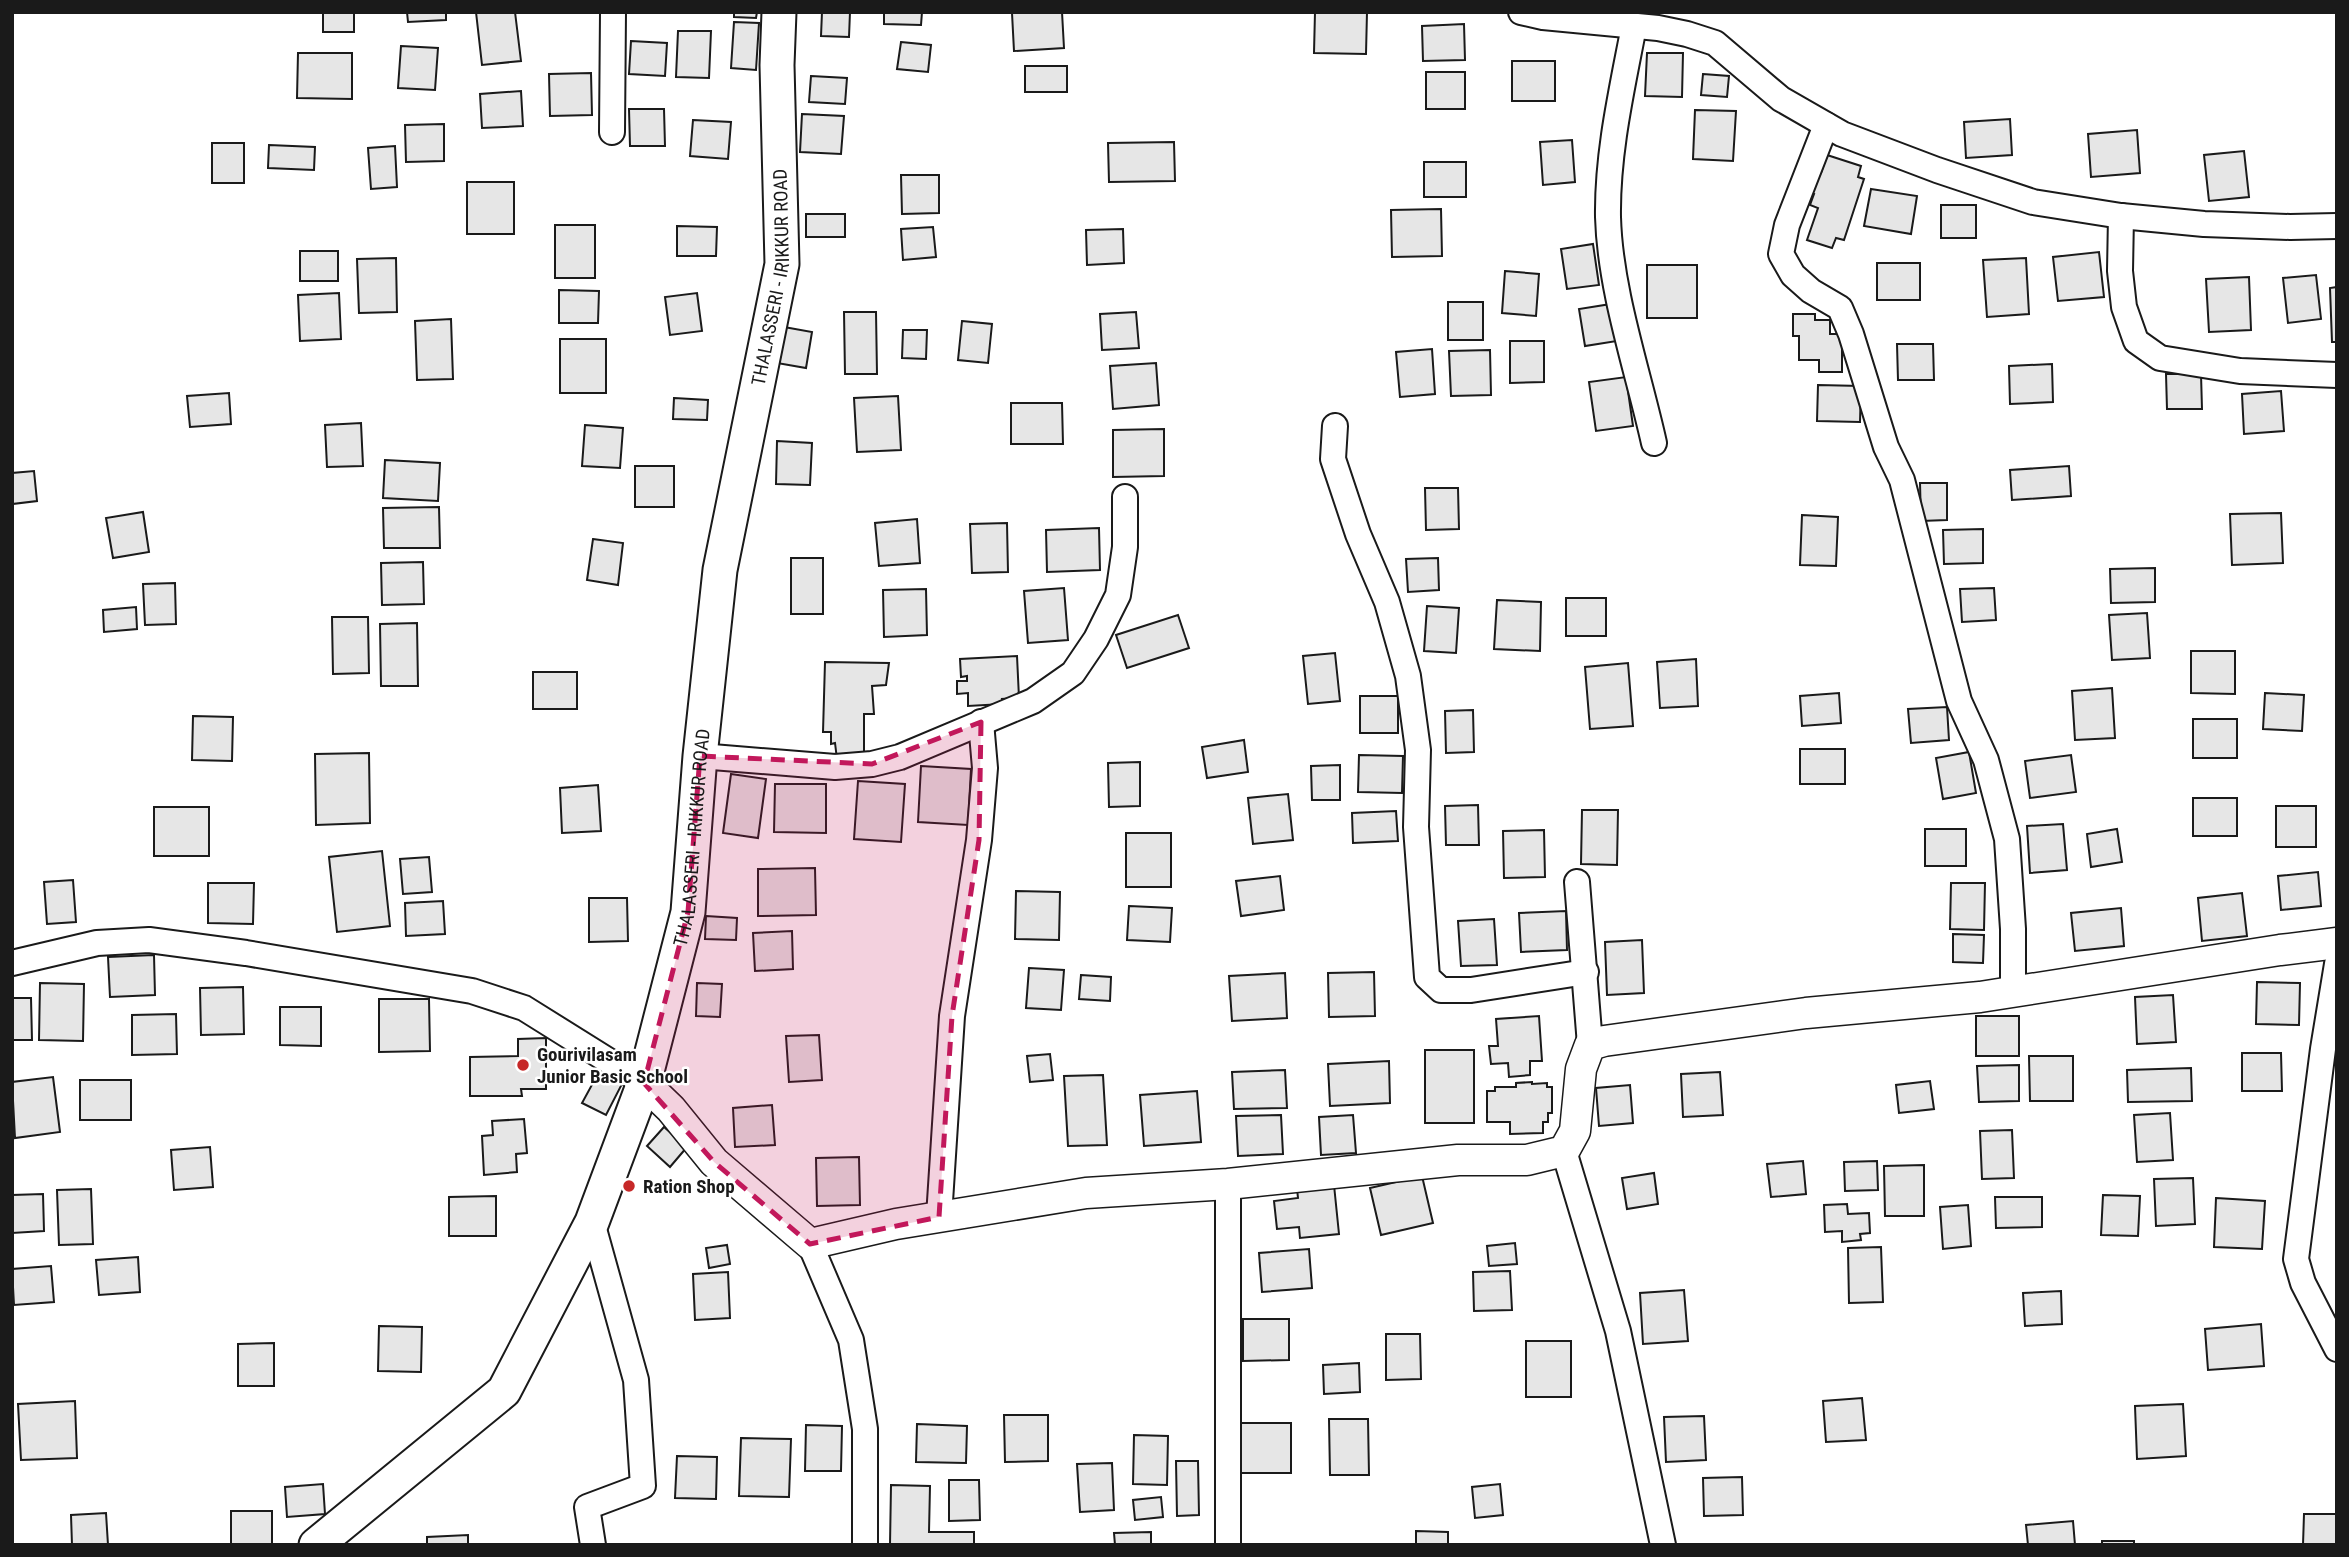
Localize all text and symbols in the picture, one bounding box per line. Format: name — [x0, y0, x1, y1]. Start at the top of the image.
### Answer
street label: THALASSERI - IRIKKUR ROAD — [746, 168, 794, 388]
street label: THALASSERI - IRIKKUR ROAD — [668, 727, 714, 949]
place label: Gourivilasam Junior Basic School — [537, 1043, 688, 1088]
marker: Gourivilasam Junior Basic School — [515, 1057, 531, 1073]
place label: Ration Shop — [643, 1175, 735, 1198]
marker: Ration Shop — [621, 1178, 637, 1194]

